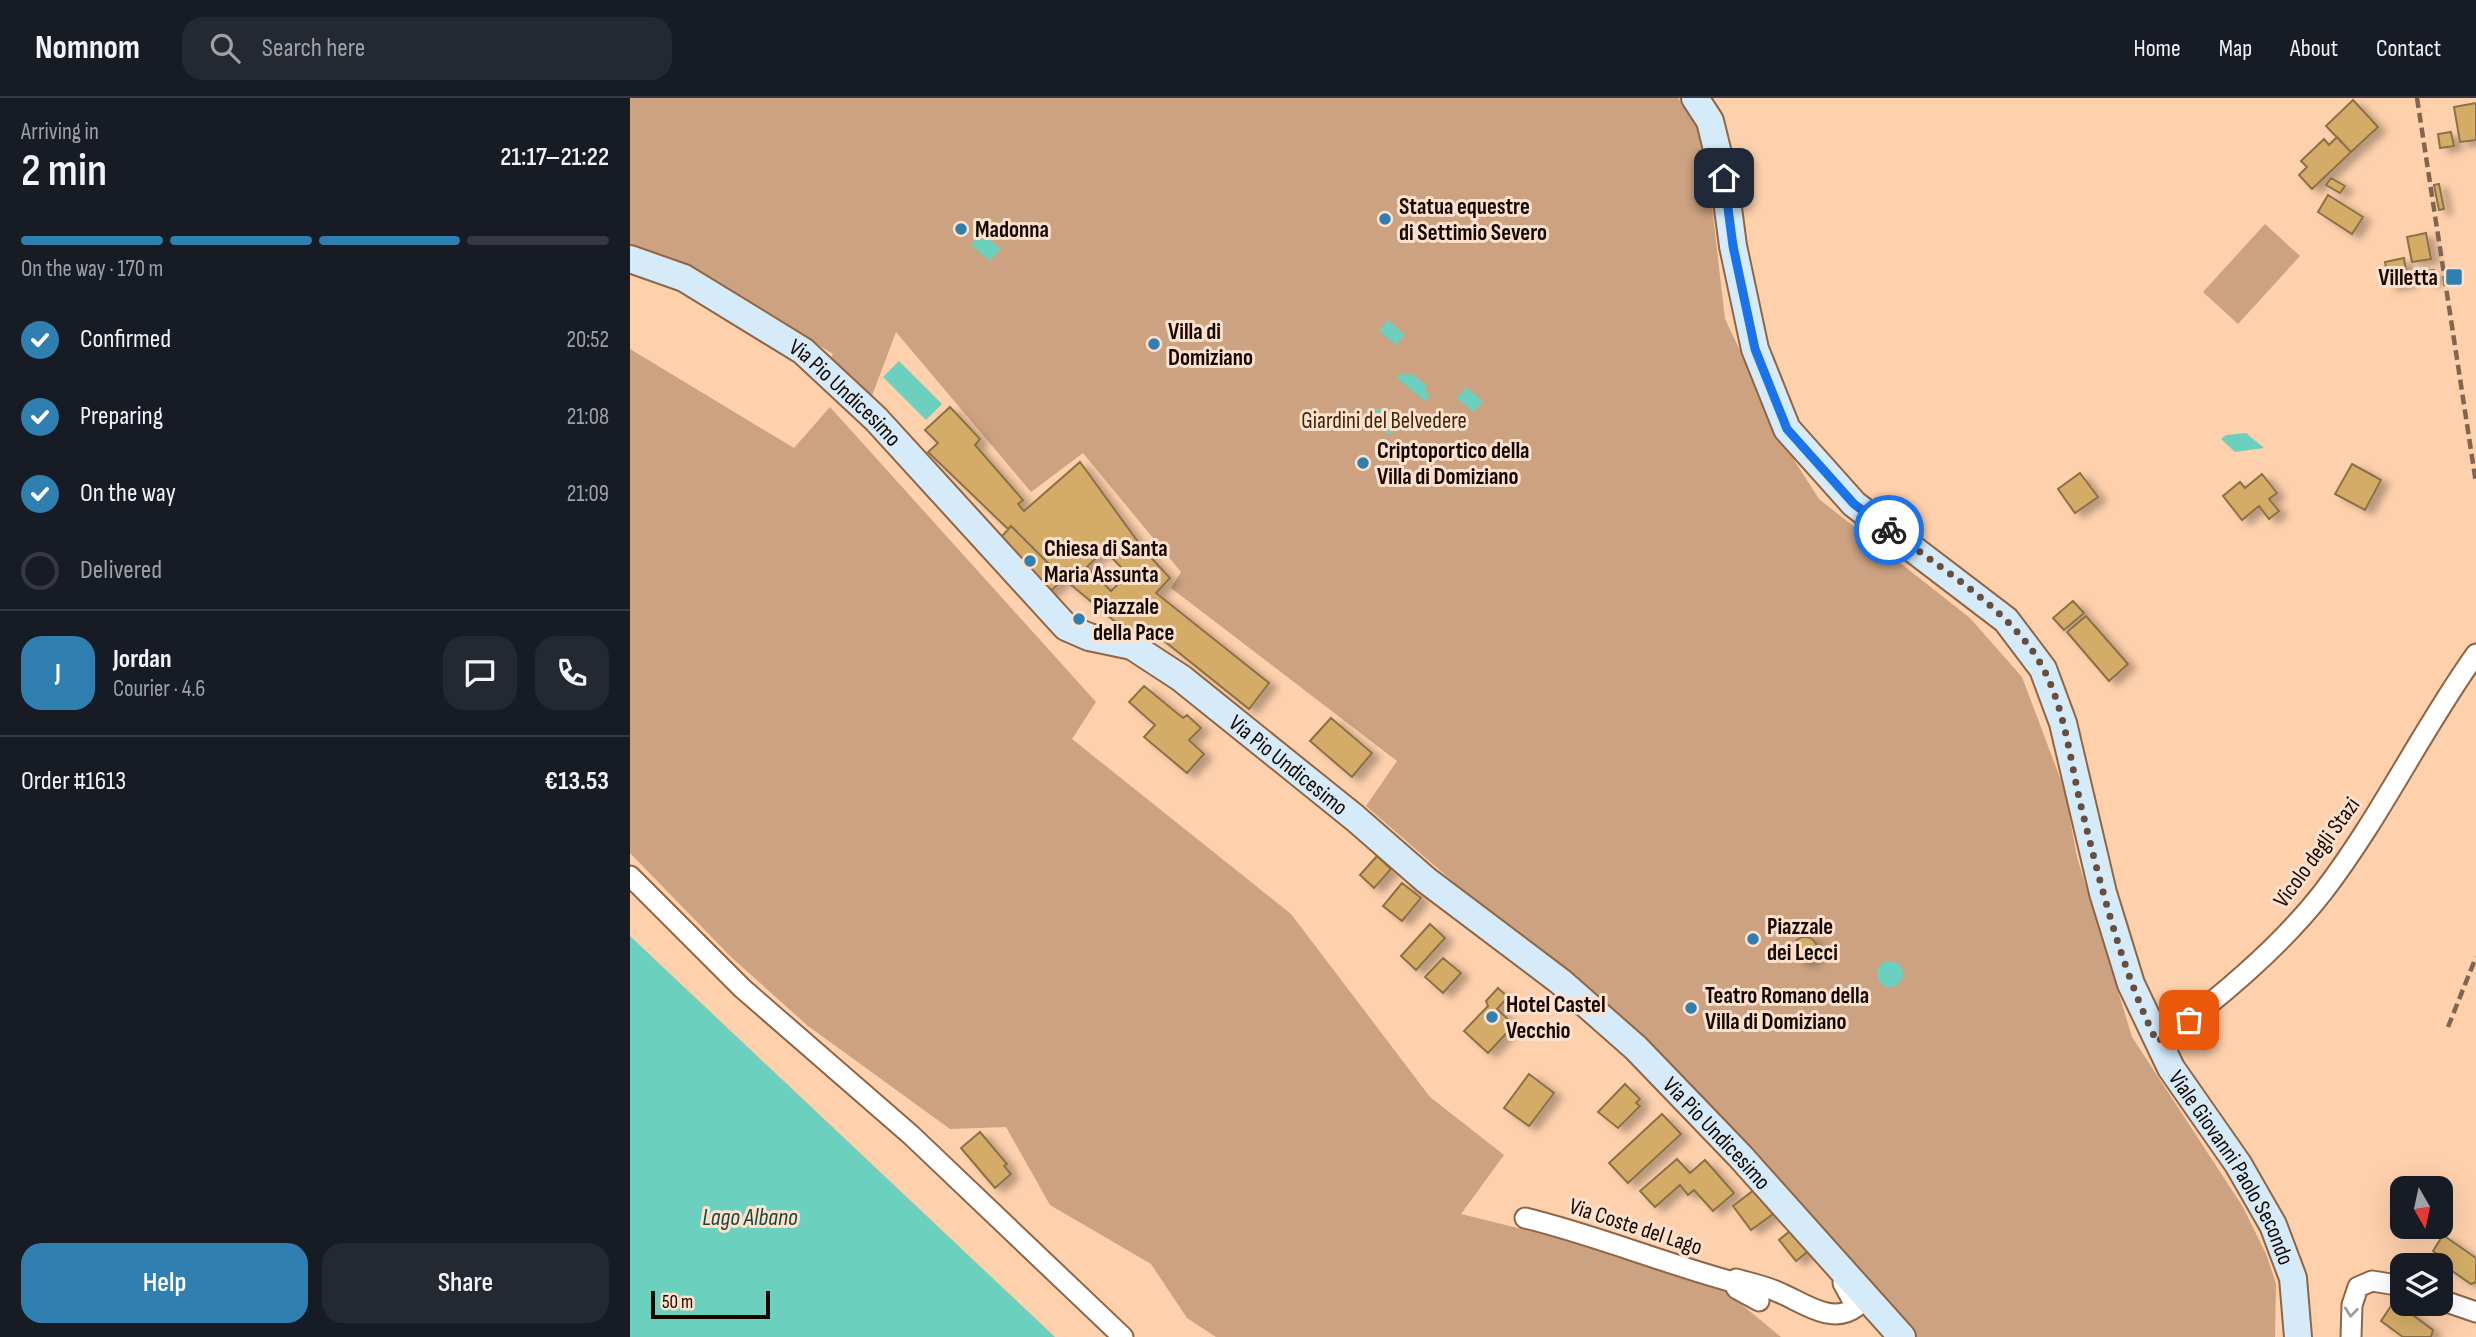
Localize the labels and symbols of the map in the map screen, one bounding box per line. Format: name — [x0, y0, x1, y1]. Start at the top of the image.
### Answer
pin — [1694, 148, 1754, 208]
place label: Statua equestre di Settimio Severo — [1399, 193, 1547, 247]
marker: Statua equestre di Settimio Severo — [1377, 211, 1393, 227]
place label: Madonna — [975, 216, 1049, 244]
marker: Madonna — [953, 221, 969, 237]
place label: Villetta — [2378, 264, 2438, 292]
marker: Villetta — [2444, 267, 2464, 287]
place label: Villa di Domiziano — [1168, 318, 1253, 372]
street label: Via Pio Undicesimo — [784, 333, 907, 453]
marker: Villa di Domiziano — [1146, 336, 1162, 352]
park label: Giardini del Belvedere — [1301, 407, 1467, 435]
place label: Criptoportico della Villa di Domiziano — [1377, 437, 1530, 491]
marker: Criptoportico della Villa di Domiziano — [1355, 455, 1371, 471]
courier — [1854, 495, 1924, 565]
place label: Chiesa di Santa Maria Assunta — [1044, 535, 1168, 589]
marker: Chiesa di Santa Maria Assunta — [1022, 553, 1038, 569]
place label: Piazzale della Pace — [1093, 593, 1174, 647]
marker: Piazzale della Pace — [1071, 611, 1087, 627]
street label: Via Pio Undicesimo — [1223, 709, 1353, 822]
street label: Vicolo degli Stazi — [2267, 792, 2366, 913]
place label: Piazzale dei Lecci — [1767, 913, 1838, 967]
marker: Piazzale dei Lecci — [1745, 931, 1761, 947]
place label: Teatro Romano della Villa di Domiziano — [1705, 982, 1869, 1036]
pin — [2159, 990, 2219, 1050]
place label: Hotel Castel Vecchio — [1506, 991, 1606, 1045]
marker: Teatro Romano della Villa di Domiziano — [1683, 1000, 1699, 1016]
marker: Hotel Castel Vecchio — [1484, 1009, 1500, 1025]
street label: Viale Giovanni Paolo Secondo — [2162, 1065, 2300, 1269]
street label: Via Pio Undicesimo — [1656, 1071, 1776, 1196]
north arrow — [2390, 1176, 2454, 1239]
street label: Via Coste del Lago — [1566, 1192, 1706, 1262]
water label: Lago Albano — [702, 1203, 798, 1232]
scale bar — [651, 1288, 770, 1320]
one-way arrow — [2344, 1307, 2359, 1318]

